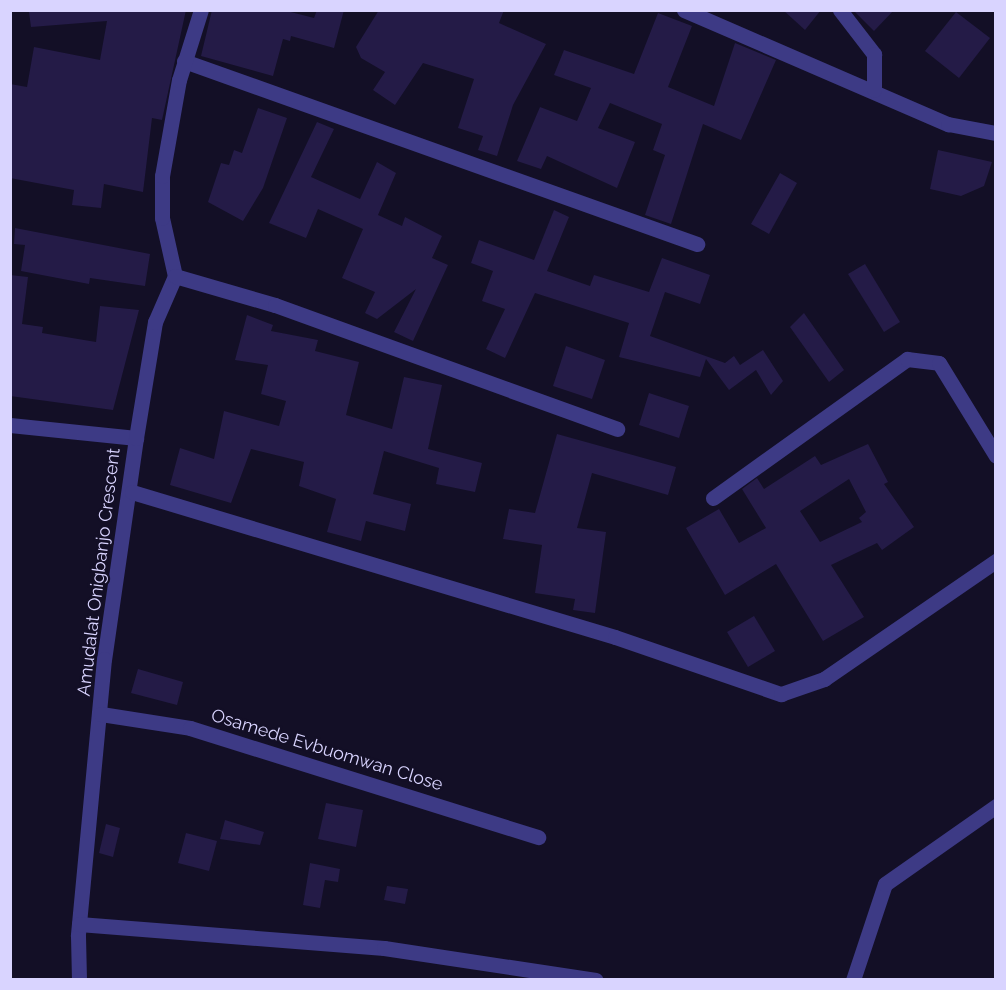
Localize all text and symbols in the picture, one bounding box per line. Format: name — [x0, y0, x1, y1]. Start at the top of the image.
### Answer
street label: Amudalat Onigbanjo Crescent — [73, 447, 125, 697]
street label: Osamede Evbuomwan Close — [209, 704, 445, 796]

